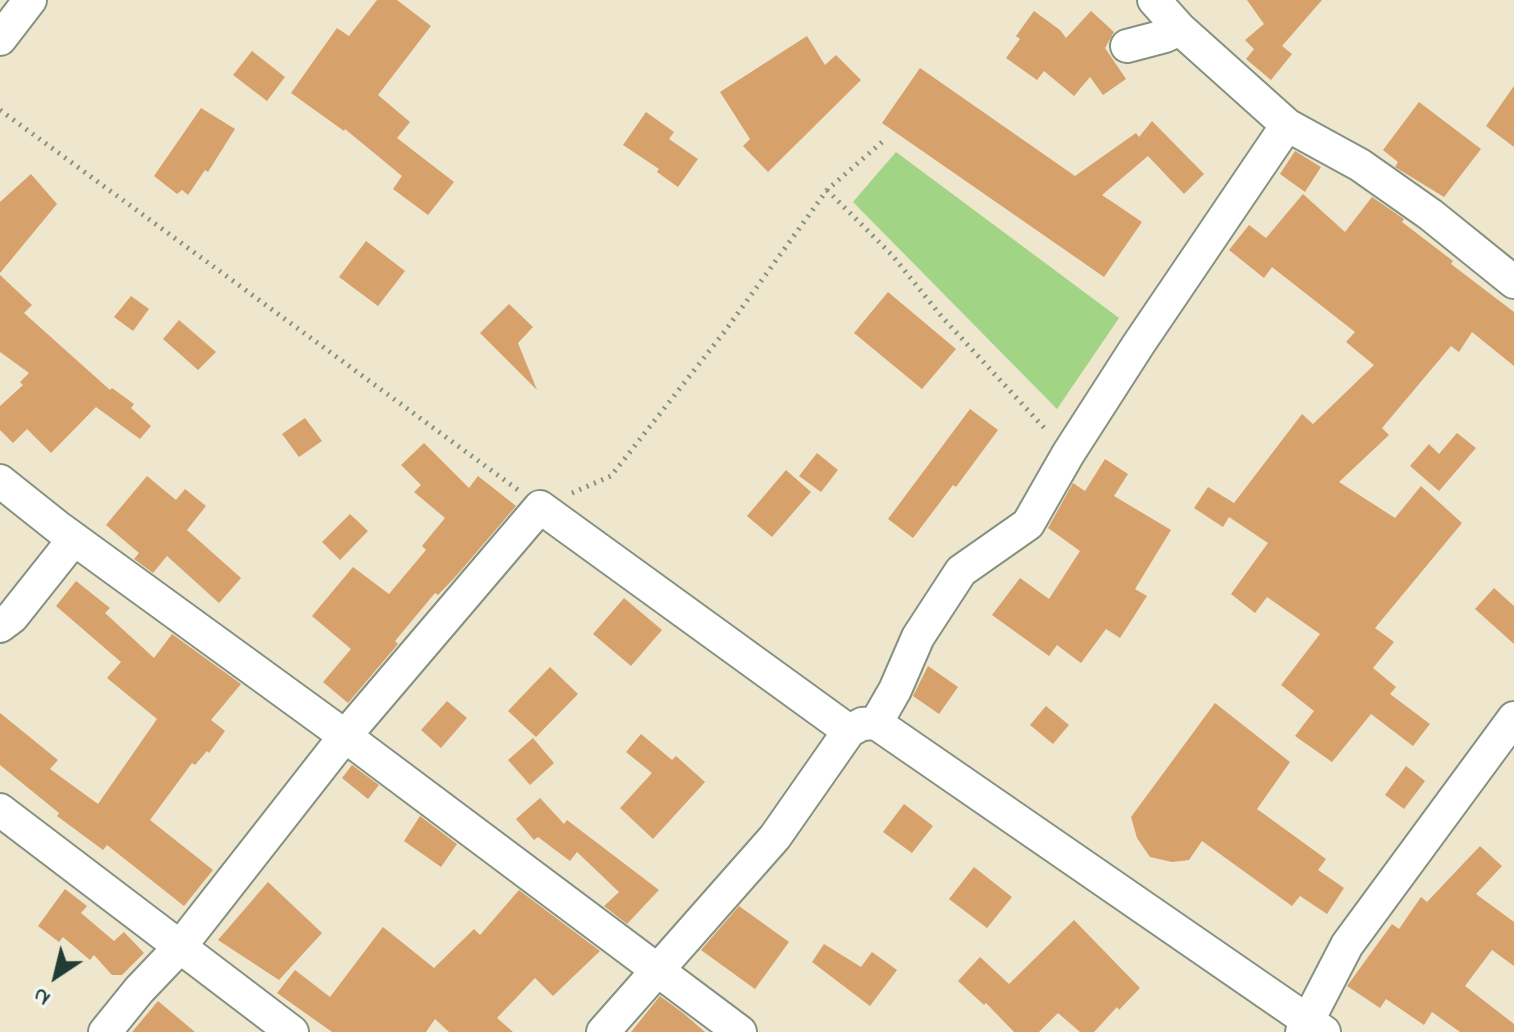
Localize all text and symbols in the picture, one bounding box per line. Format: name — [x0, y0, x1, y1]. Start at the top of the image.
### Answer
north arrow — [16, 936, 96, 1016]
text: N — [27, 978, 58, 1013]

